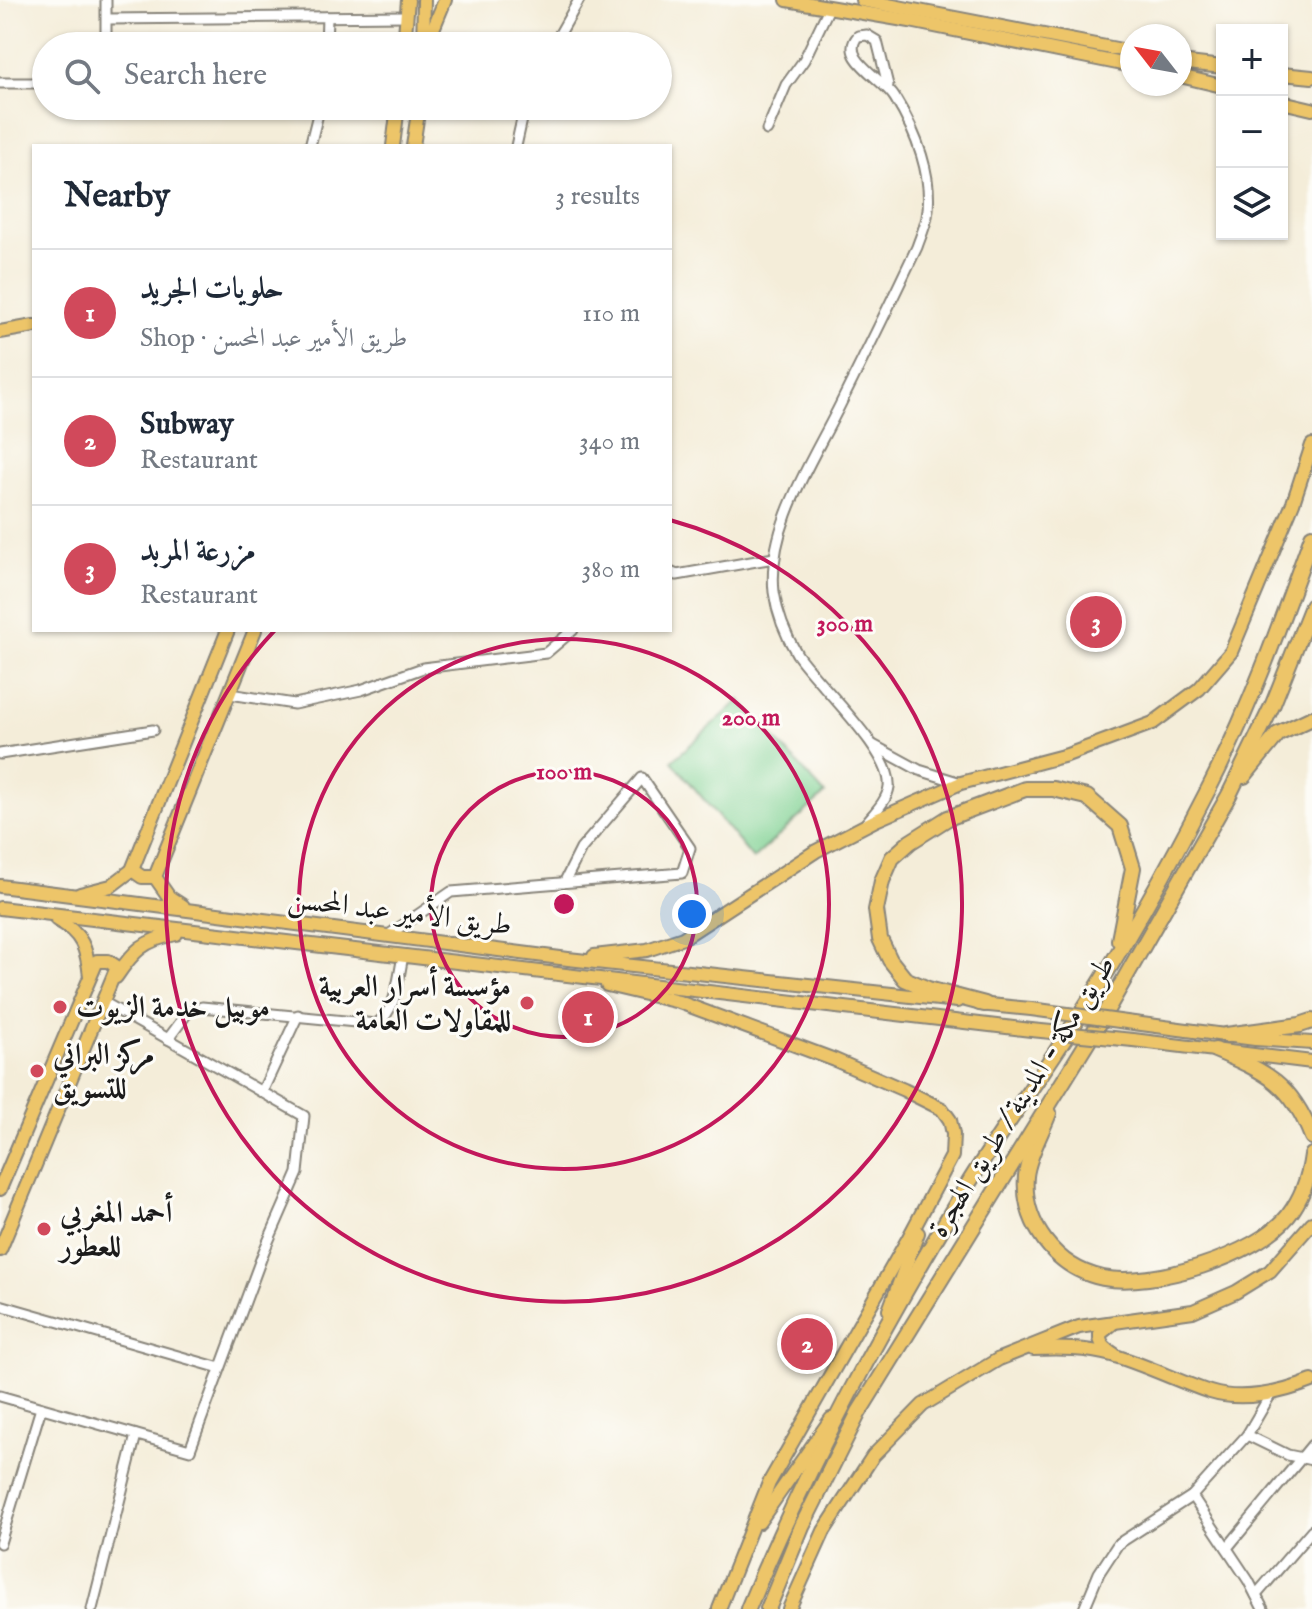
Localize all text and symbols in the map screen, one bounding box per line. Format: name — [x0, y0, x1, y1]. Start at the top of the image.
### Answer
north arrow — [1120, 24, 1192, 96]
map controls — [1216, 24, 1288, 240]
button: + — [1216, 24, 1288, 96]
search box — [32, 32, 672, 120]
icon: search — [60, 54, 104, 98]
text: Search here — [124, 57, 267, 95]
button: − — [1216, 96, 1288, 168]
button: layers — [1216, 168, 1288, 240]
text: Nearby — [64, 175, 170, 218]
text: 3 results — [555, 180, 640, 213]
text: حلويات الجريد — [140, 271, 284, 309]
text: 1 — [85, 297, 95, 330]
text: 110 m — [582, 297, 640, 330]
text: Shop · طريق الأمير عبد المحسن — [140, 322, 407, 355]
text: Subway — [140, 406, 234, 444]
text: 2 — [84, 425, 96, 458]
text: 340 m — [579, 425, 640, 458]
text: Restaurant — [140, 444, 258, 477]
text: مزرعة المربد — [140, 533, 256, 571]
text: 3 — [85, 553, 95, 586]
text: 380 m — [582, 553, 640, 586]
text: Restaurant — [140, 579, 258, 612]
pin: 3 — [1070, 592, 1122, 652]
text: 300 m — [817, 609, 874, 640]
text: 200 m — [722, 703, 781, 734]
text: 100 m — [536, 757, 593, 788]
street label: طريق الأمير عبد المحسن — [286, 876, 514, 946]
centre of rings — [550, 890, 578, 918]
your location — [672, 894, 712, 934]
street label: طريق مكة - المدينة / طريق الهجرة — [920, 949, 1125, 1245]
place label: مؤسسة أسرار العربية للمقاولات العامة — [319, 965, 511, 1041]
pin: 1 — [562, 987, 614, 1047]
place label: موبيل خدمة الزيوت — [76, 990, 270, 1028]
marker: مؤسسة أسرار العربية للمقاولات العامة — [518, 994, 536, 1012]
marker: موبيل خدمة الزيوت — [51, 998, 69, 1016]
place label: مركز البراني للتسويق — [52, 1037, 154, 1109]
marker: مركز البراني للتسويق — [28, 1062, 46, 1080]
place label: أحمد المغربي للعطور — [57, 1191, 174, 1267]
marker: أحمد المغربي للعطور — [35, 1220, 53, 1238]
pin: 2 — [781, 1314, 833, 1374]

